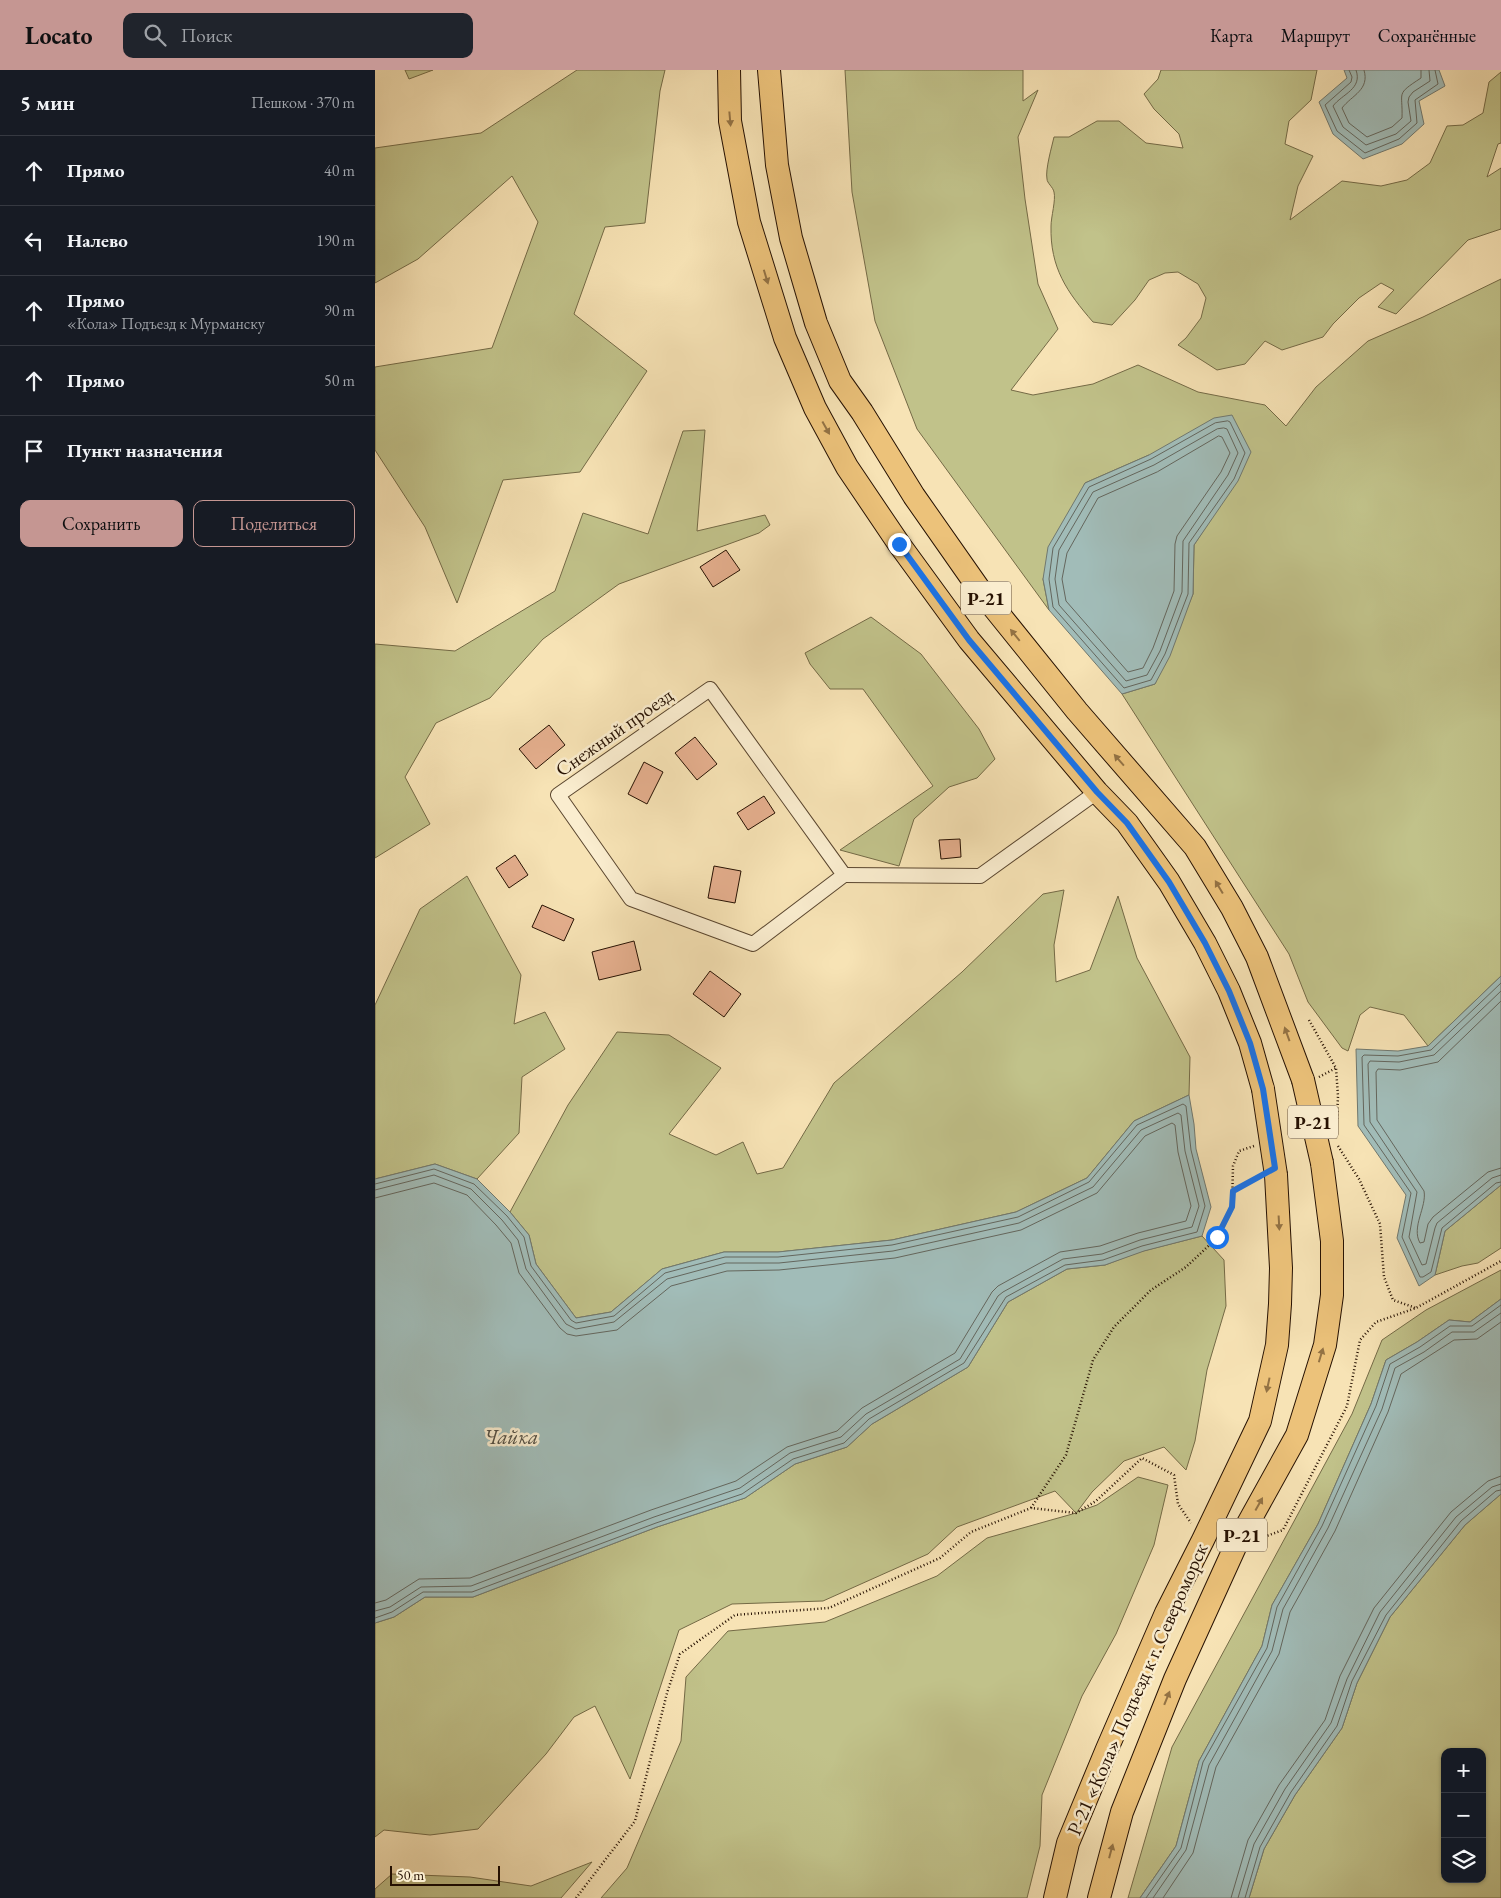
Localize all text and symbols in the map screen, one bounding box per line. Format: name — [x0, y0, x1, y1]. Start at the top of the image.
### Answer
search box — [123, 13, 473, 58]
text: Locato — [25, 20, 93, 51]
icon: search — [141, 21, 169, 49]
text: Поиск — [181, 23, 232, 48]
text: Карта — [1210, 24, 1253, 47]
text: Маршрут — [1281, 24, 1350, 47]
text: Сохранённые — [1378, 24, 1476, 47]
text: 5 мин — [20, 89, 75, 116]
text: Пешком · 370 m — [251, 92, 355, 113]
one-way arrow — [727, 111, 735, 127]
icon: ahead — [20, 157, 48, 185]
text: Прямо — [67, 158, 125, 183]
text: 40 m — [324, 160, 355, 181]
icon: left — [20, 227, 48, 255]
text: Налево — [67, 228, 128, 253]
text: 190 m — [316, 230, 355, 251]
one-way arrow — [762, 270, 770, 285]
text: Прямо — [67, 288, 125, 313]
icon: ahead — [20, 297, 48, 325]
text: 90 m — [324, 300, 355, 321]
text: «Кола» Подъезд к Мурманску — [67, 313, 265, 334]
icon: ahead — [20, 367, 48, 395]
text: Прямо — [67, 368, 125, 393]
text: 50 m — [324, 370, 355, 391]
one-way arrow — [821, 421, 830, 434]
icon: arrive — [20, 437, 48, 465]
text: Пункт назначения — [67, 438, 223, 463]
button: Сохранить — [20, 500, 183, 547]
button: Поделиться — [193, 500, 355, 547]
route end — [888, 533, 911, 556]
road number: Р-21 — [961, 582, 1011, 614]
one-way arrow — [1010, 628, 1021, 641]
street label: Снежный проезд — [550, 682, 678, 782]
one-way arrow — [1113, 754, 1125, 766]
one-way arrow — [1215, 880, 1224, 894]
one-way arrow — [1283, 1027, 1290, 1042]
road number: Р-21 — [1288, 1106, 1338, 1138]
one-way arrow — [1275, 1216, 1283, 1232]
route start — [1206, 1226, 1229, 1249]
one-way arrow — [1318, 1348, 1326, 1363]
one-way arrow — [1264, 1377, 1272, 1392]
water label: Чайка — [484, 1423, 538, 1450]
one-way arrow — [1254, 1498, 1263, 1511]
road number: Р-21 — [1217, 1518, 1267, 1552]
street label: Р-21 «Кола» Подъезд к г. Североморск — [1061, 1538, 1214, 1839]
one-way arrow — [1164, 1691, 1171, 1706]
map controls — [1441, 1748, 1486, 1883]
button: + — [1441, 1748, 1486, 1793]
button: − — [1441, 1793, 1486, 1838]
button: layers — [1441, 1838, 1486, 1883]
one-way arrow — [1108, 1843, 1116, 1858]
scale bar — [390, 1863, 500, 1886]
text: 50 m — [397, 1866, 424, 1884]

